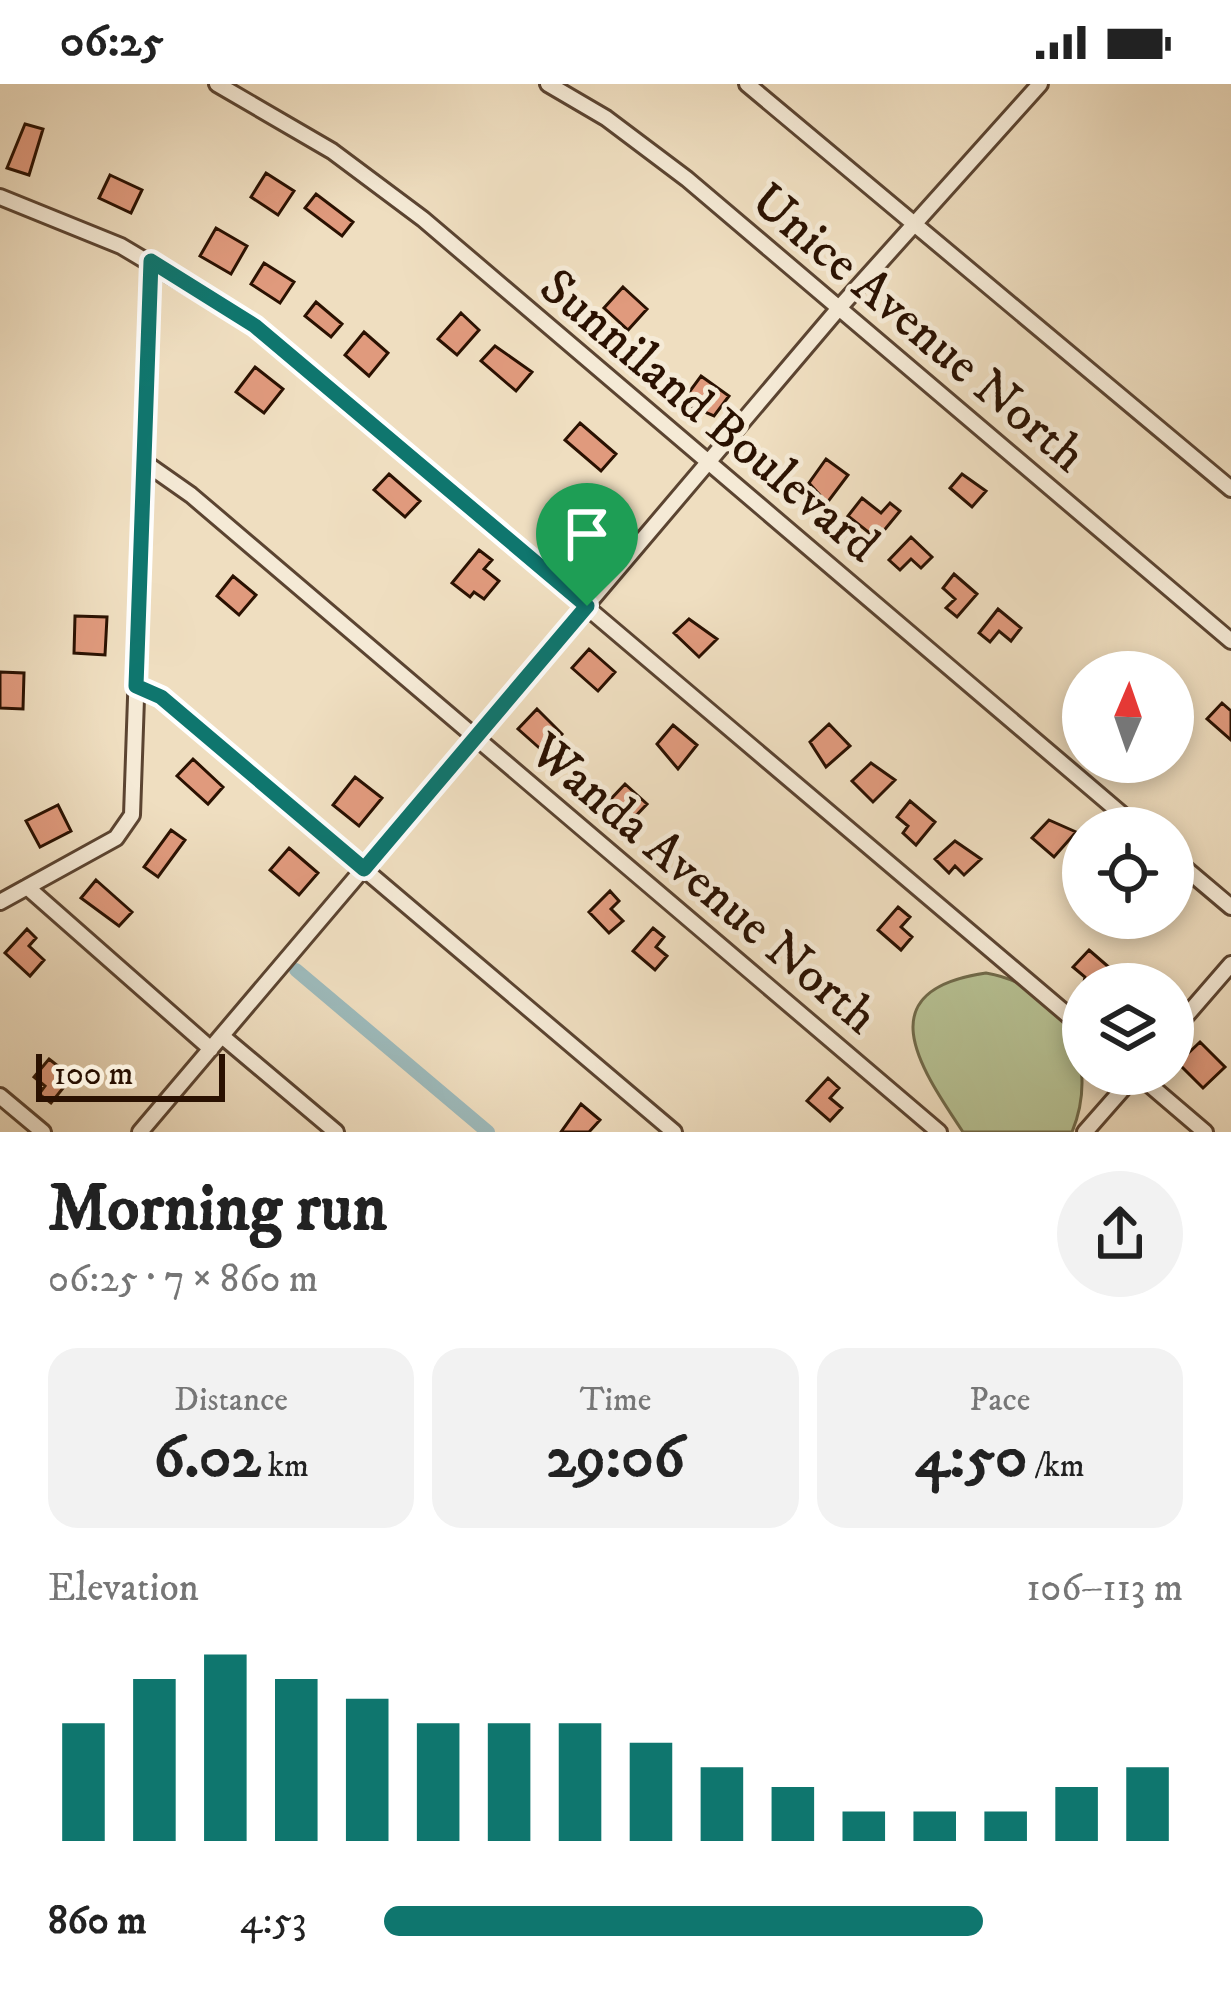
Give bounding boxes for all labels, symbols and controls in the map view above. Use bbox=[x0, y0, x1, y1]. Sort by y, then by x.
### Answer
text: 06:25 bbox=[60, 14, 164, 70]
street label: Unice Avenue North bbox=[738, 170, 1099, 487]
street label: Sunniland Boulevard bbox=[526, 256, 892, 577]
pin bbox=[536, 483, 638, 606]
icon: arrive bbox=[554, 501, 620, 567]
north arrow bbox=[1062, 651, 1194, 783]
map controls bbox=[1062, 651, 1194, 1095]
street label: Wanda Avenue North bbox=[515, 719, 890, 1049]
button: locate bbox=[1062, 807, 1194, 939]
button: layers bbox=[1062, 963, 1194, 1095]
scale bar bbox=[36, 1048, 225, 1101]
text: 100 m bbox=[54, 1054, 133, 1095]
text: Morning run bbox=[48, 1169, 387, 1251]
button: share bbox=[1057, 1171, 1183, 1297]
text: 06:25 · 7 × 860 m bbox=[48, 1255, 318, 1304]
text: Distance bbox=[174, 1380, 288, 1421]
text: Time bbox=[580, 1380, 651, 1421]
text: Pace bbox=[969, 1380, 1030, 1421]
text: 6.02 bbox=[153, 1421, 261, 1496]
text: 29:06 bbox=[546, 1421, 685, 1496]
text: 4:50 bbox=[915, 1421, 1027, 1496]
text: km bbox=[261, 1446, 309, 1487]
text: /km bbox=[1027, 1446, 1085, 1487]
text: Elevation bbox=[48, 1564, 199, 1613]
text: 106–113 m bbox=[1026, 1564, 1183, 1613]
text: 860 m bbox=[48, 1897, 146, 1946]
text: 4:53 bbox=[240, 1897, 307, 1946]

